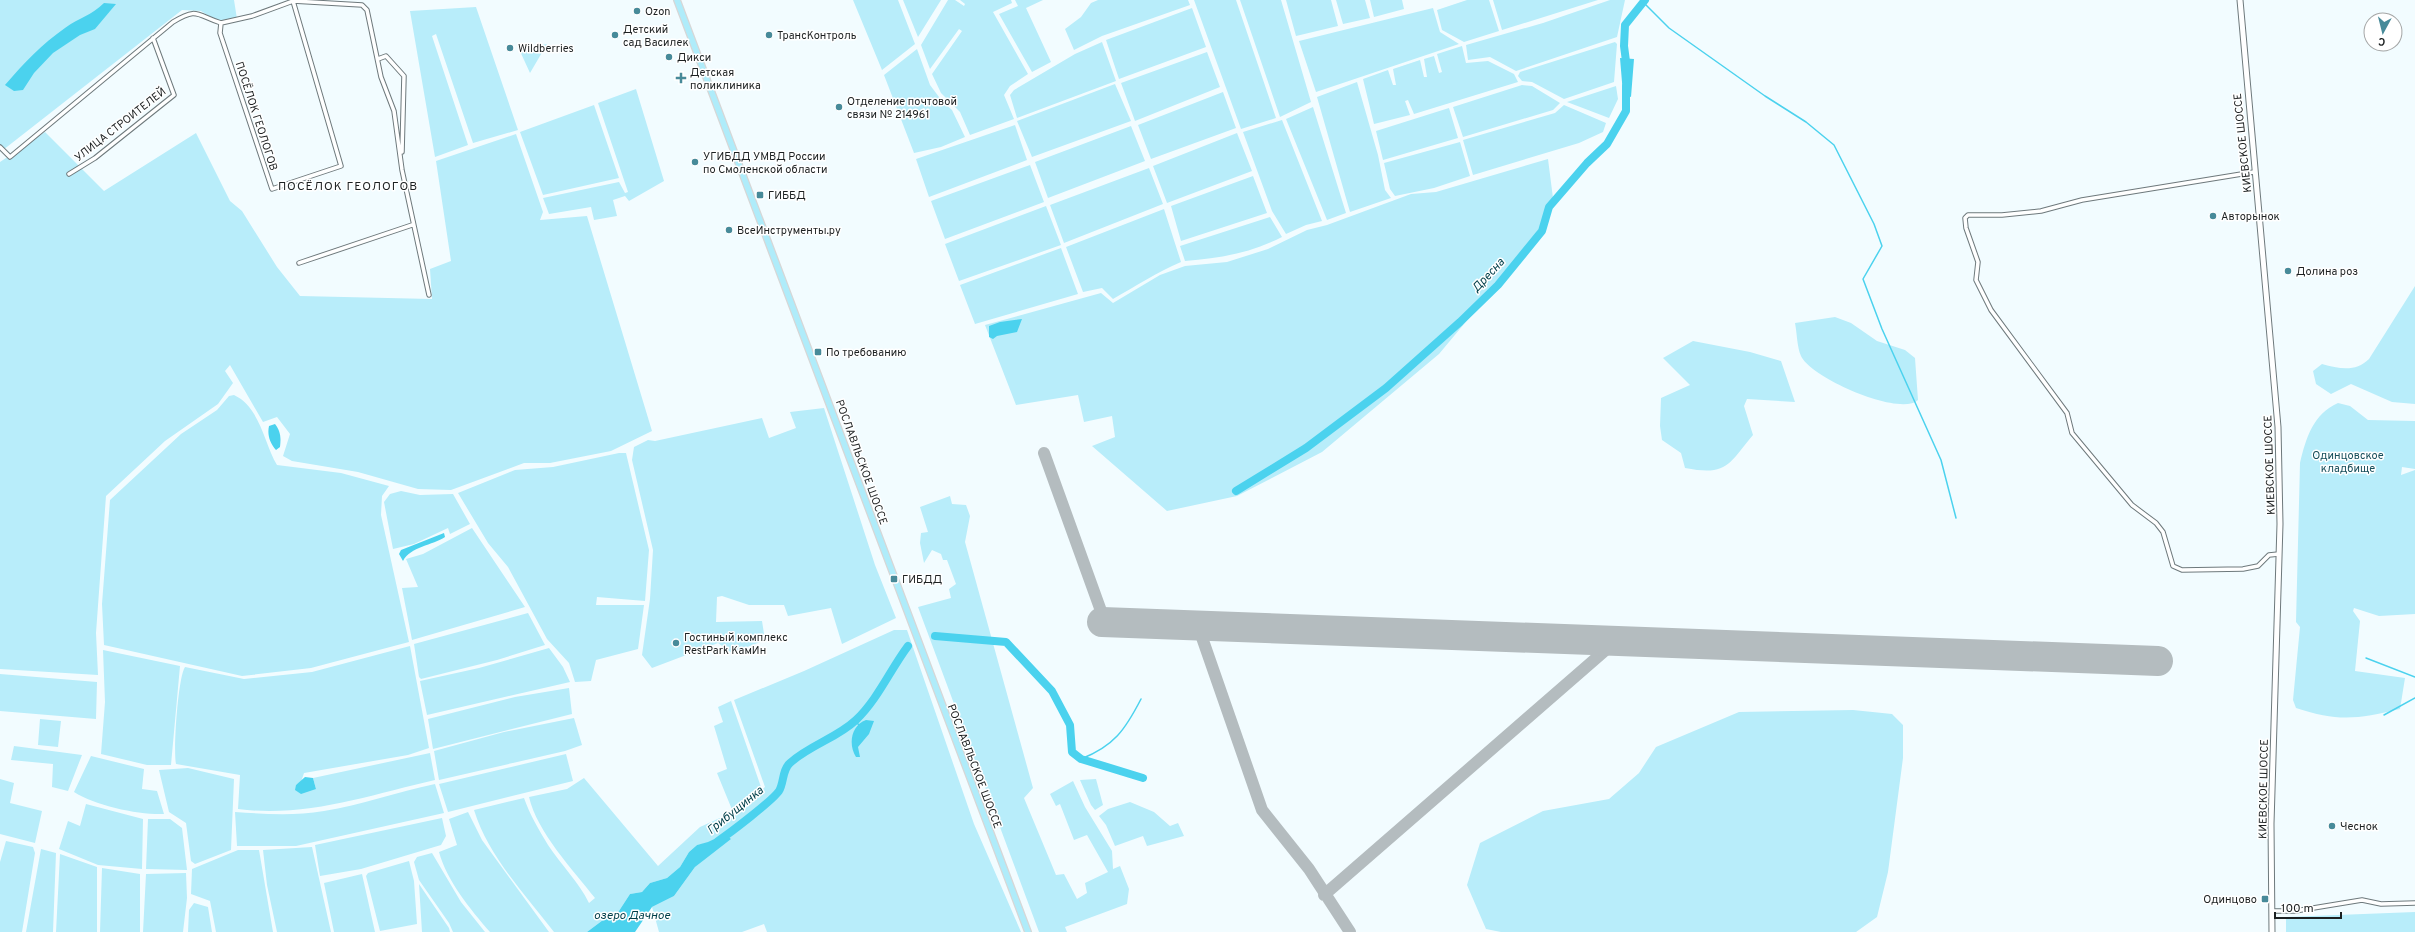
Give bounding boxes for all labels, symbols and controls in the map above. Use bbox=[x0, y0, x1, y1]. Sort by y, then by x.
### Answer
place label: Ozon bbox=[645, 5, 671, 19]
marker: Ozon bbox=[632, 6, 642, 16]
north arrow bbox=[2363, 12, 2403, 52]
place label: Детский сад Василек bbox=[623, 23, 689, 50]
place label: ТрансКонтроль bbox=[777, 29, 857, 43]
marker: Детский сад Василек bbox=[610, 30, 620, 40]
marker: ТрансКонтроль bbox=[764, 30, 774, 40]
text: С bbox=[2378, 34, 2386, 48]
place label: Wildberries bbox=[518, 42, 574, 56]
marker: Wildberries bbox=[505, 43, 515, 53]
place label: Дикси bbox=[677, 51, 711, 65]
marker: Дикси bbox=[664, 52, 674, 62]
street label: ПОСЁЛОК ГЕОЛОГОВ bbox=[232, 60, 281, 173]
place label: Детская поликлиника bbox=[690, 66, 761, 93]
marker: Детская поликлиника bbox=[675, 72, 687, 84]
street label: УЛИЦА СТРОИТЕЛЕЙ bbox=[72, 84, 169, 165]
street label: КИЕВСКОЕ ШОССЕ bbox=[2231, 92, 2255, 193]
place label: Отделение почтовой связи № 214961 bbox=[847, 95, 957, 122]
marker: Отделение почтовой связи № 214961 bbox=[834, 102, 844, 112]
place label: УГИБДД УМВД России по Смоленской области bbox=[703, 150, 828, 177]
marker: УГИБДД УМВД России по Смоленской области bbox=[690, 157, 700, 167]
district label: ПОСЁЛОК ГЕОЛОГОВ bbox=[278, 179, 418, 195]
place label: ГИББД bbox=[768, 189, 806, 203]
marker: ГИББД bbox=[755, 190, 765, 200]
place label: Авторынок bbox=[2221, 210, 2280, 224]
marker: Авторынок bbox=[2208, 211, 2218, 221]
place label: ВсеИнструменты.ру bbox=[737, 224, 841, 238]
marker: ВсеИнструменты.ру bbox=[724, 225, 734, 235]
water label: Дресна bbox=[1469, 254, 1509, 296]
place label: Долина роз bbox=[2296, 265, 2358, 279]
marker: Долина роз bbox=[2283, 266, 2293, 276]
place label: По требованию bbox=[826, 346, 906, 360]
marker: По требованию bbox=[813, 347, 823, 357]
street label: РОСЛАВЛЬСКОЕ ШОССЕ bbox=[832, 398, 890, 527]
street label: КИЕВСКОЕ ШОССЕ bbox=[2261, 415, 2279, 515]
park label: Одинцовское кладбище bbox=[2312, 449, 2384, 476]
place label: ГИБДД bbox=[902, 573, 942, 587]
marker: ГИБДД bbox=[889, 574, 899, 584]
place label: Гостиный комплекс RestPark КамИн bbox=[684, 631, 788, 658]
marker: Гостиный комплекс RestPark КамИн bbox=[671, 638, 681, 648]
street label: РОСЛАВЛЬСКОЕ ШОССЕ bbox=[944, 702, 1004, 830]
street label: КИЕВСКОЕ ШОССЕ bbox=[2256, 739, 2272, 839]
water label: Грибущинка bbox=[704, 782, 768, 839]
place label: Чеснок bbox=[2340, 820, 2378, 834]
marker: Чеснок bbox=[2327, 821, 2337, 831]
place label: Одинцово bbox=[2203, 893, 2257, 907]
marker: Одинцово bbox=[2260, 894, 2270, 904]
scale bar bbox=[2275, 894, 2341, 920]
text: 100 m bbox=[2281, 901, 2314, 917]
water label: озеро Дачное bbox=[594, 908, 671, 924]

